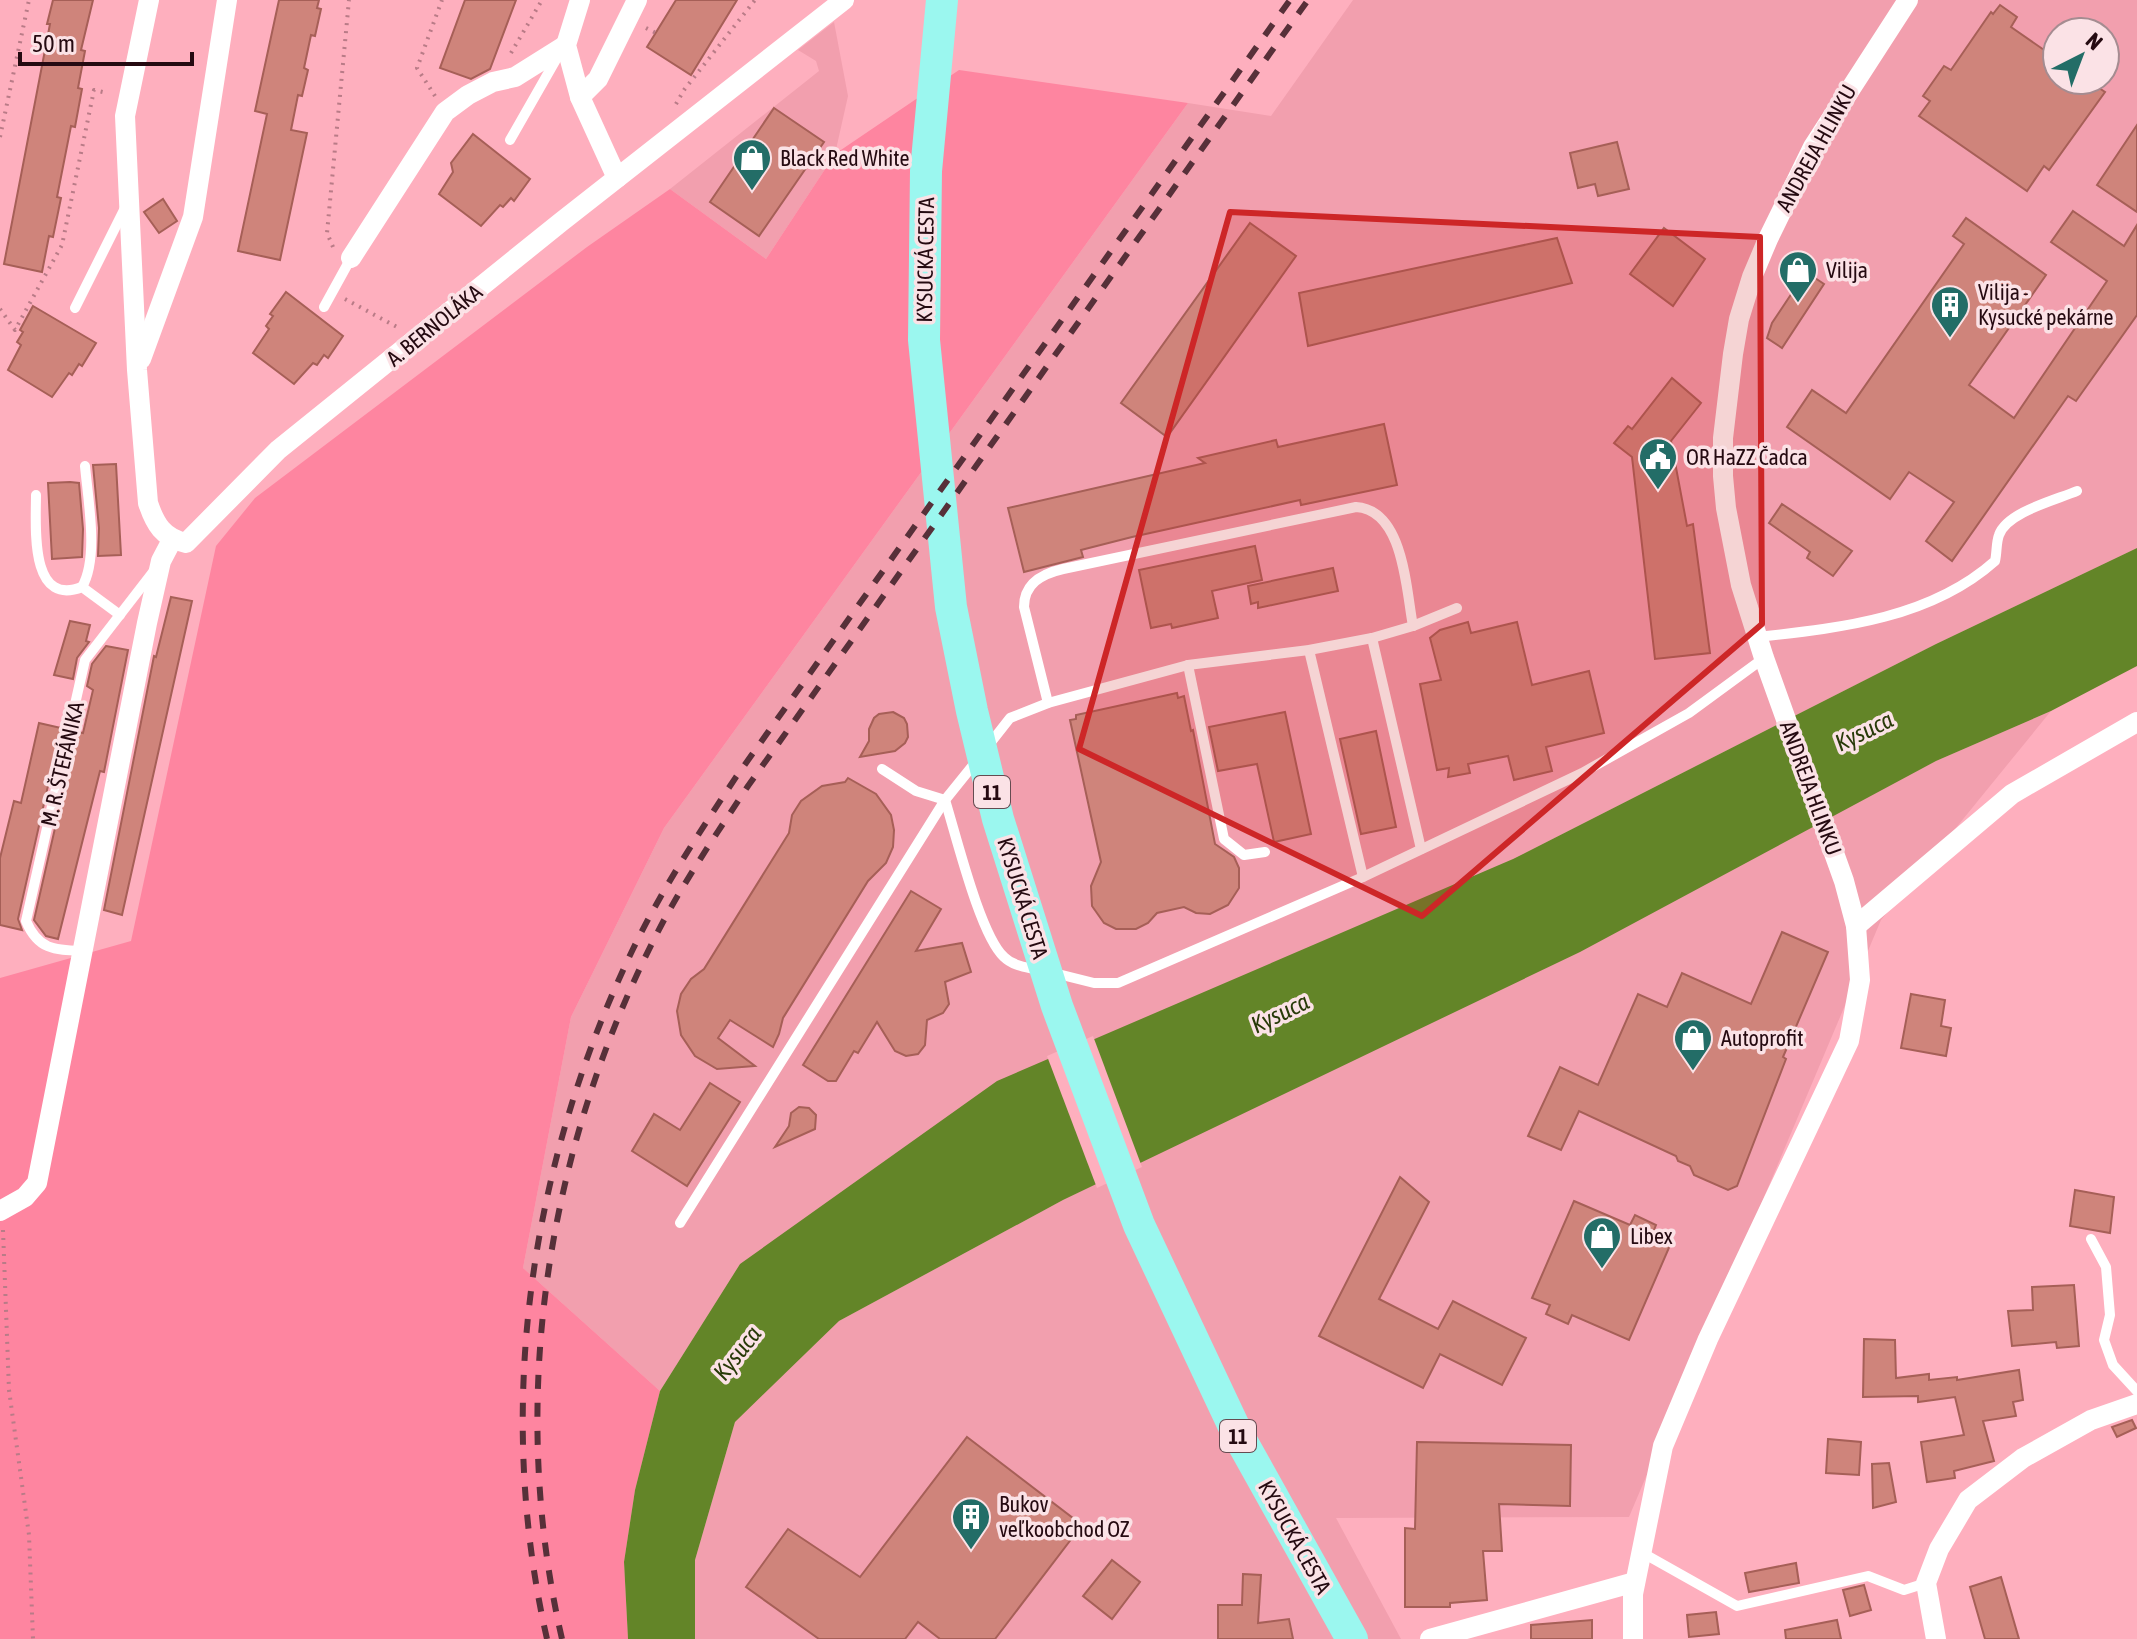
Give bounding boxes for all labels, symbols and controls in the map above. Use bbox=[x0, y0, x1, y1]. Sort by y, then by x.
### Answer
scale bar bbox=[20, 16, 192, 66]
north arrow bbox=[2041, 16, 2121, 96]
text: N bbox=[2081, 27, 2108, 55]
text: 50 m bbox=[32, 30, 75, 57]
street label: ANDREJA HLINKU bbox=[1770, 80, 1862, 216]
shop icon: Black Red White bbox=[731, 137, 773, 192]
place label: Black Red White bbox=[780, 145, 909, 171]
street label: KYSUCKÁ CESTA bbox=[911, 197, 939, 323]
shop icon: Vilija bbox=[1777, 249, 1819, 304]
place label: Vilija bbox=[1826, 257, 1868, 283]
street label: A. BERNOLÁKA bbox=[381, 279, 487, 371]
place label: Vilija - Kysucké pekárne bbox=[1978, 279, 2113, 330]
building icon: Vilija - Kysucké pekárne bbox=[1929, 284, 1971, 339]
public building icon: OR HaZZ Čadca bbox=[1637, 436, 1679, 491]
place label: OR HaZZ Čadca bbox=[1686, 444, 1808, 470]
street label: M. R. ŠTEFÁNIKA bbox=[35, 699, 89, 829]
water label: Kysuca bbox=[1831, 705, 1897, 757]
street label: ANDREJA HLINKU bbox=[1775, 717, 1847, 859]
road number: 11 bbox=[974, 776, 1010, 808]
street label: KYSUCKÁ CESTA bbox=[992, 834, 1054, 962]
water label: Kysuca bbox=[1247, 987, 1313, 1039]
shop icon: Autoprofit bbox=[1672, 1017, 1714, 1072]
place label: Autoprofit bbox=[1721, 1025, 1804, 1051]
shop icon: Libex bbox=[1581, 1215, 1623, 1270]
place label: Libex bbox=[1630, 1223, 1673, 1249]
water label: Kysuca bbox=[708, 1321, 766, 1385]
road number: 11 bbox=[1220, 1420, 1256, 1452]
street label: KYSUCKÁ CESTA bbox=[1253, 1476, 1337, 1598]
place label: Bukov veľkoobchod OZ bbox=[999, 1491, 1130, 1542]
building icon: Bukov veľkoobchod OZ bbox=[950, 1496, 992, 1551]

